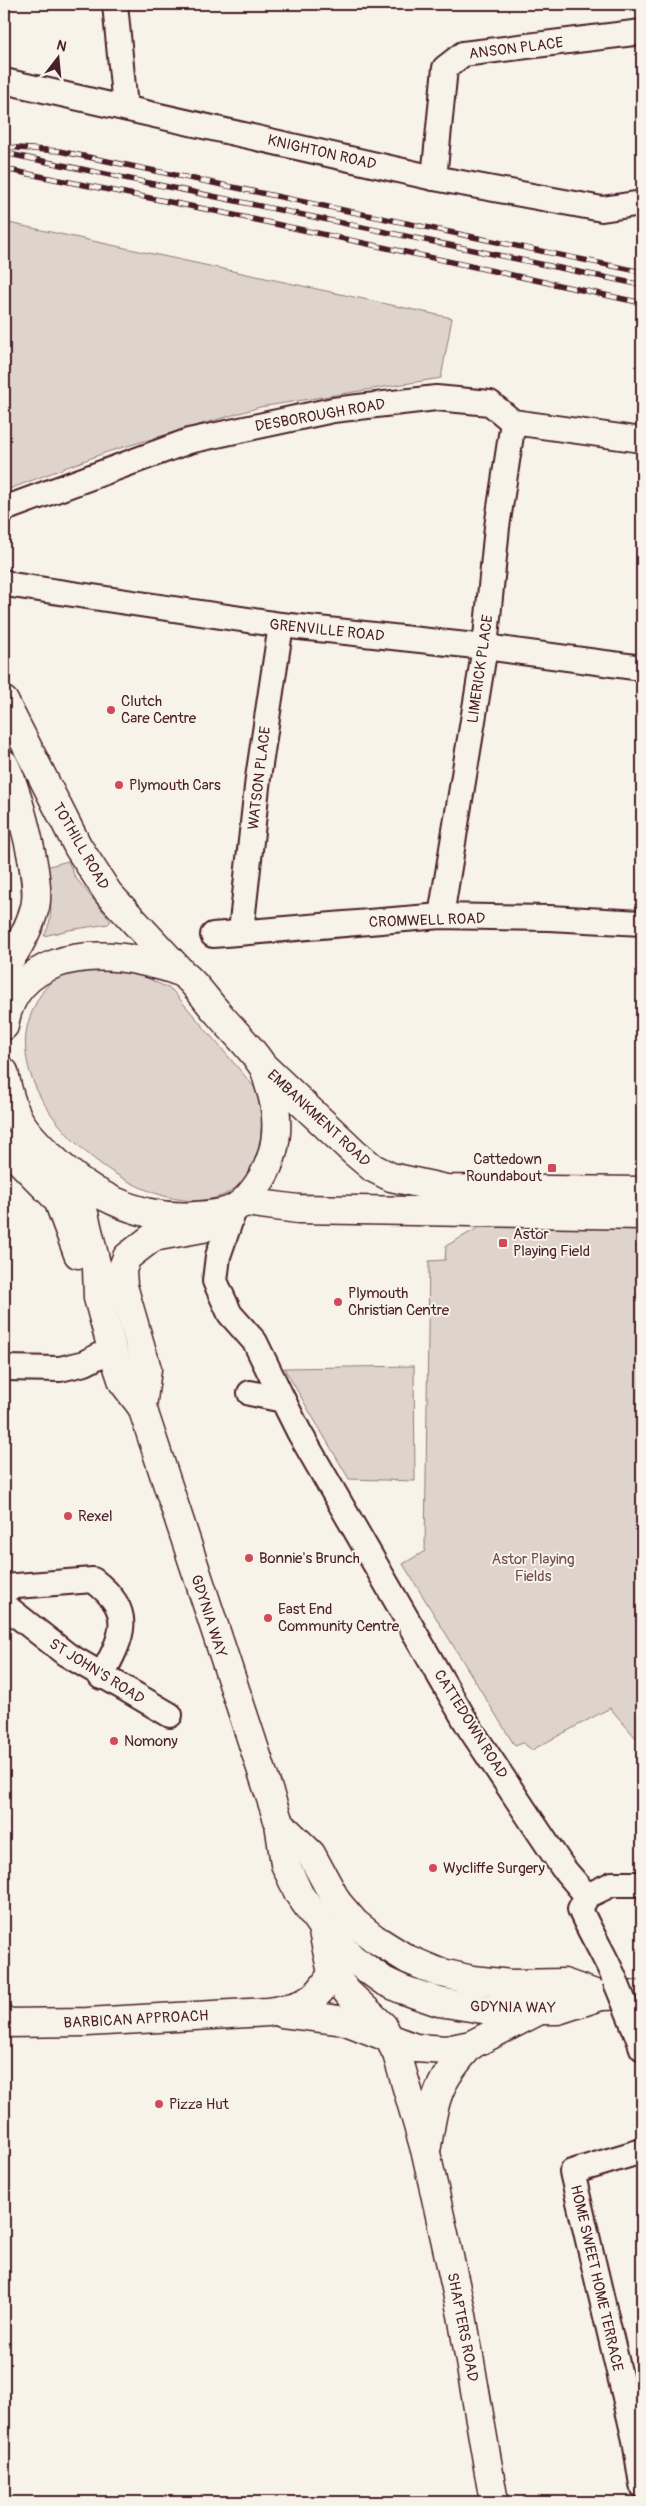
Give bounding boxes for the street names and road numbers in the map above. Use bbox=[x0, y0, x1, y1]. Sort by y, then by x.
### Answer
street label: ANSON PLACE bbox=[468, 33, 565, 64]
street label: KNIGHTON ROAD bbox=[266, 131, 378, 174]
street label: DESBOROUGH ROAD bbox=[254, 395, 387, 436]
street label: LIMERICK PLACE bbox=[463, 613, 498, 725]
street label: GRENVILLE ROAD bbox=[269, 615, 385, 646]
street label: WATSON PLACE bbox=[244, 725, 275, 831]
street label: TOTHILL ROAD bbox=[48, 799, 113, 893]
street label: CROMWELL ROAD bbox=[369, 909, 486, 932]
street label: EMBANKMENT ROAD bbox=[263, 1066, 374, 1171]
street label: GDYNIA WAY bbox=[186, 1572, 231, 1660]
street label: ST JOHN'S ROAD bbox=[45, 1634, 148, 1708]
street label: CATTEDOWN ROAD bbox=[429, 1666, 512, 1782]
street label: GDYNIA WAY bbox=[470, 1997, 556, 2018]
street label: BARBICAN APPROACH bbox=[63, 2006, 209, 2033]
street label: HOME SWEET HOME TERRACE bbox=[566, 2183, 627, 2373]
street label: SHAPTERS ROAD bbox=[443, 2271, 482, 2383]

